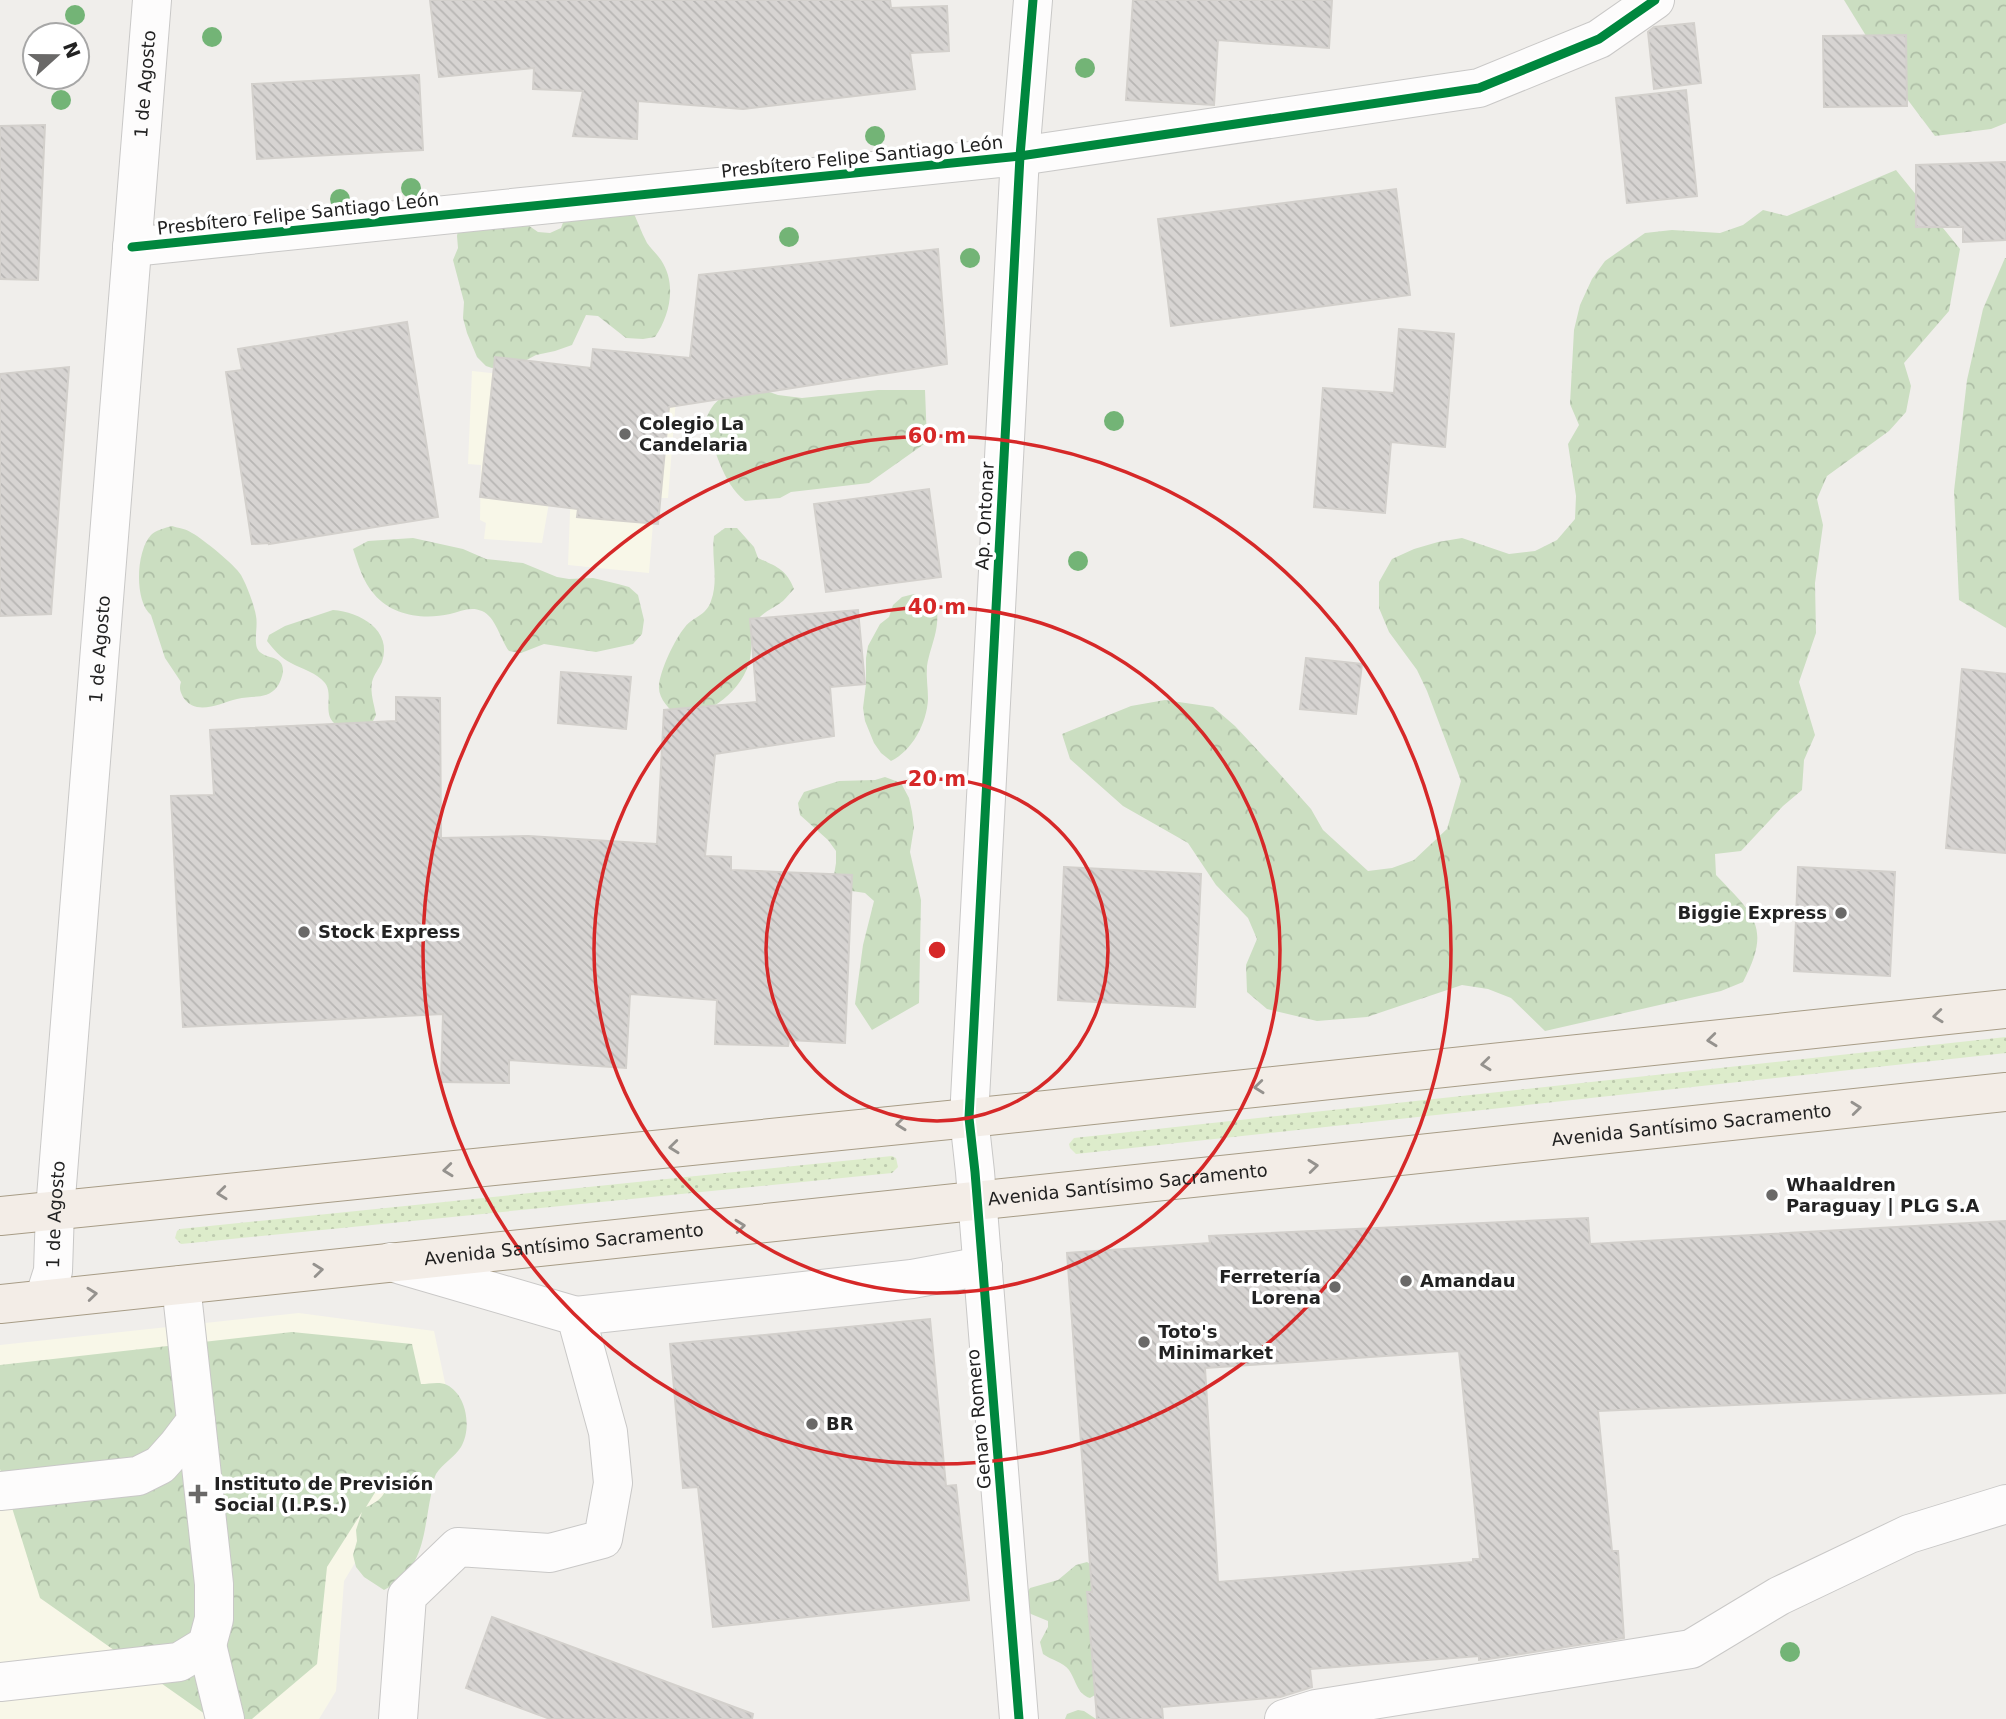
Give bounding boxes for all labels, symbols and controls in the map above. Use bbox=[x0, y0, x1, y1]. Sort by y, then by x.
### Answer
north arrow bbox=[21, 21, 91, 91]
street label: 1 de Agosto bbox=[130, 30, 160, 139]
text: N bbox=[59, 39, 85, 61]
street label: Presbítero Felipe Santiago León bbox=[720, 131, 1004, 182]
street label: Presbítero Felipe Santiago León bbox=[156, 188, 440, 239]
place label: Colegio La Candelaria bbox=[639, 413, 748, 455]
text: 60 m bbox=[908, 424, 966, 448]
marker: Colegio La Candelaria bbox=[617, 426, 633, 442]
street label: Ap. Ontonar bbox=[971, 461, 998, 571]
street label: 1 de Agosto bbox=[85, 595, 114, 704]
text: 40 m bbox=[908, 595, 966, 619]
text: 20 m bbox=[908, 767, 966, 791]
place label: Biggie Express bbox=[1677, 902, 1827, 923]
marker: Biggie Express bbox=[1833, 905, 1849, 921]
place label: Stock Express bbox=[318, 921, 460, 942]
marker: Stock Express bbox=[296, 924, 312, 940]
centre of rings bbox=[925, 938, 949, 962]
one-way arrow bbox=[1932, 1009, 1944, 1024]
one-way arrow bbox=[1706, 1032, 1717, 1047]
one-way arrow bbox=[1480, 1056, 1491, 1071]
one-way arrow bbox=[1253, 1079, 1264, 1094]
street label: Avenida Santísimo Sacramento bbox=[1551, 1100, 1832, 1150]
one-way arrow bbox=[1851, 1101, 1862, 1116]
one-way arrow bbox=[895, 1117, 906, 1132]
one-way arrow bbox=[668, 1140, 680, 1155]
one-way arrow bbox=[1307, 1158, 1319, 1173]
street label: Avenida Santísimo Sacramento bbox=[987, 1159, 1269, 1210]
street label: 1 de Agosto bbox=[42, 1160, 69, 1269]
one-way arrow bbox=[442, 1163, 454, 1178]
place label: Whaaldren Paraguay | PLG S.A bbox=[1786, 1174, 1980, 1216]
one-way arrow bbox=[216, 1186, 227, 1201]
marker: Whaaldren Paraguay | PLG S.A bbox=[1764, 1187, 1780, 1203]
street label: Avenida Santísimo Sacramento bbox=[423, 1219, 705, 1269]
one-way arrow bbox=[734, 1219, 745, 1234]
one-way arrow bbox=[313, 1263, 324, 1278]
place label: Ferretería Lorena bbox=[1219, 1266, 1321, 1308]
place label: Amandau bbox=[1420, 1270, 1516, 1291]
marker: Amandau bbox=[1398, 1273, 1414, 1289]
marker: Ferretería Lorena bbox=[1327, 1279, 1343, 1295]
one-way arrow bbox=[86, 1287, 98, 1302]
place label: Toto's Minimarket bbox=[1158, 1321, 1274, 1363]
marker: Toto's Minimarket bbox=[1136, 1334, 1152, 1350]
street label: Genaro Romero bbox=[962, 1348, 995, 1490]
place label: BR bbox=[826, 1413, 854, 1434]
marker: BR bbox=[804, 1416, 820, 1432]
place label: Instituto de Previsión Social (I.P.S.) bbox=[214, 1473, 433, 1515]
marker: Instituto de Previsión Social (I.P.S.) bbox=[188, 1484, 208, 1504]

